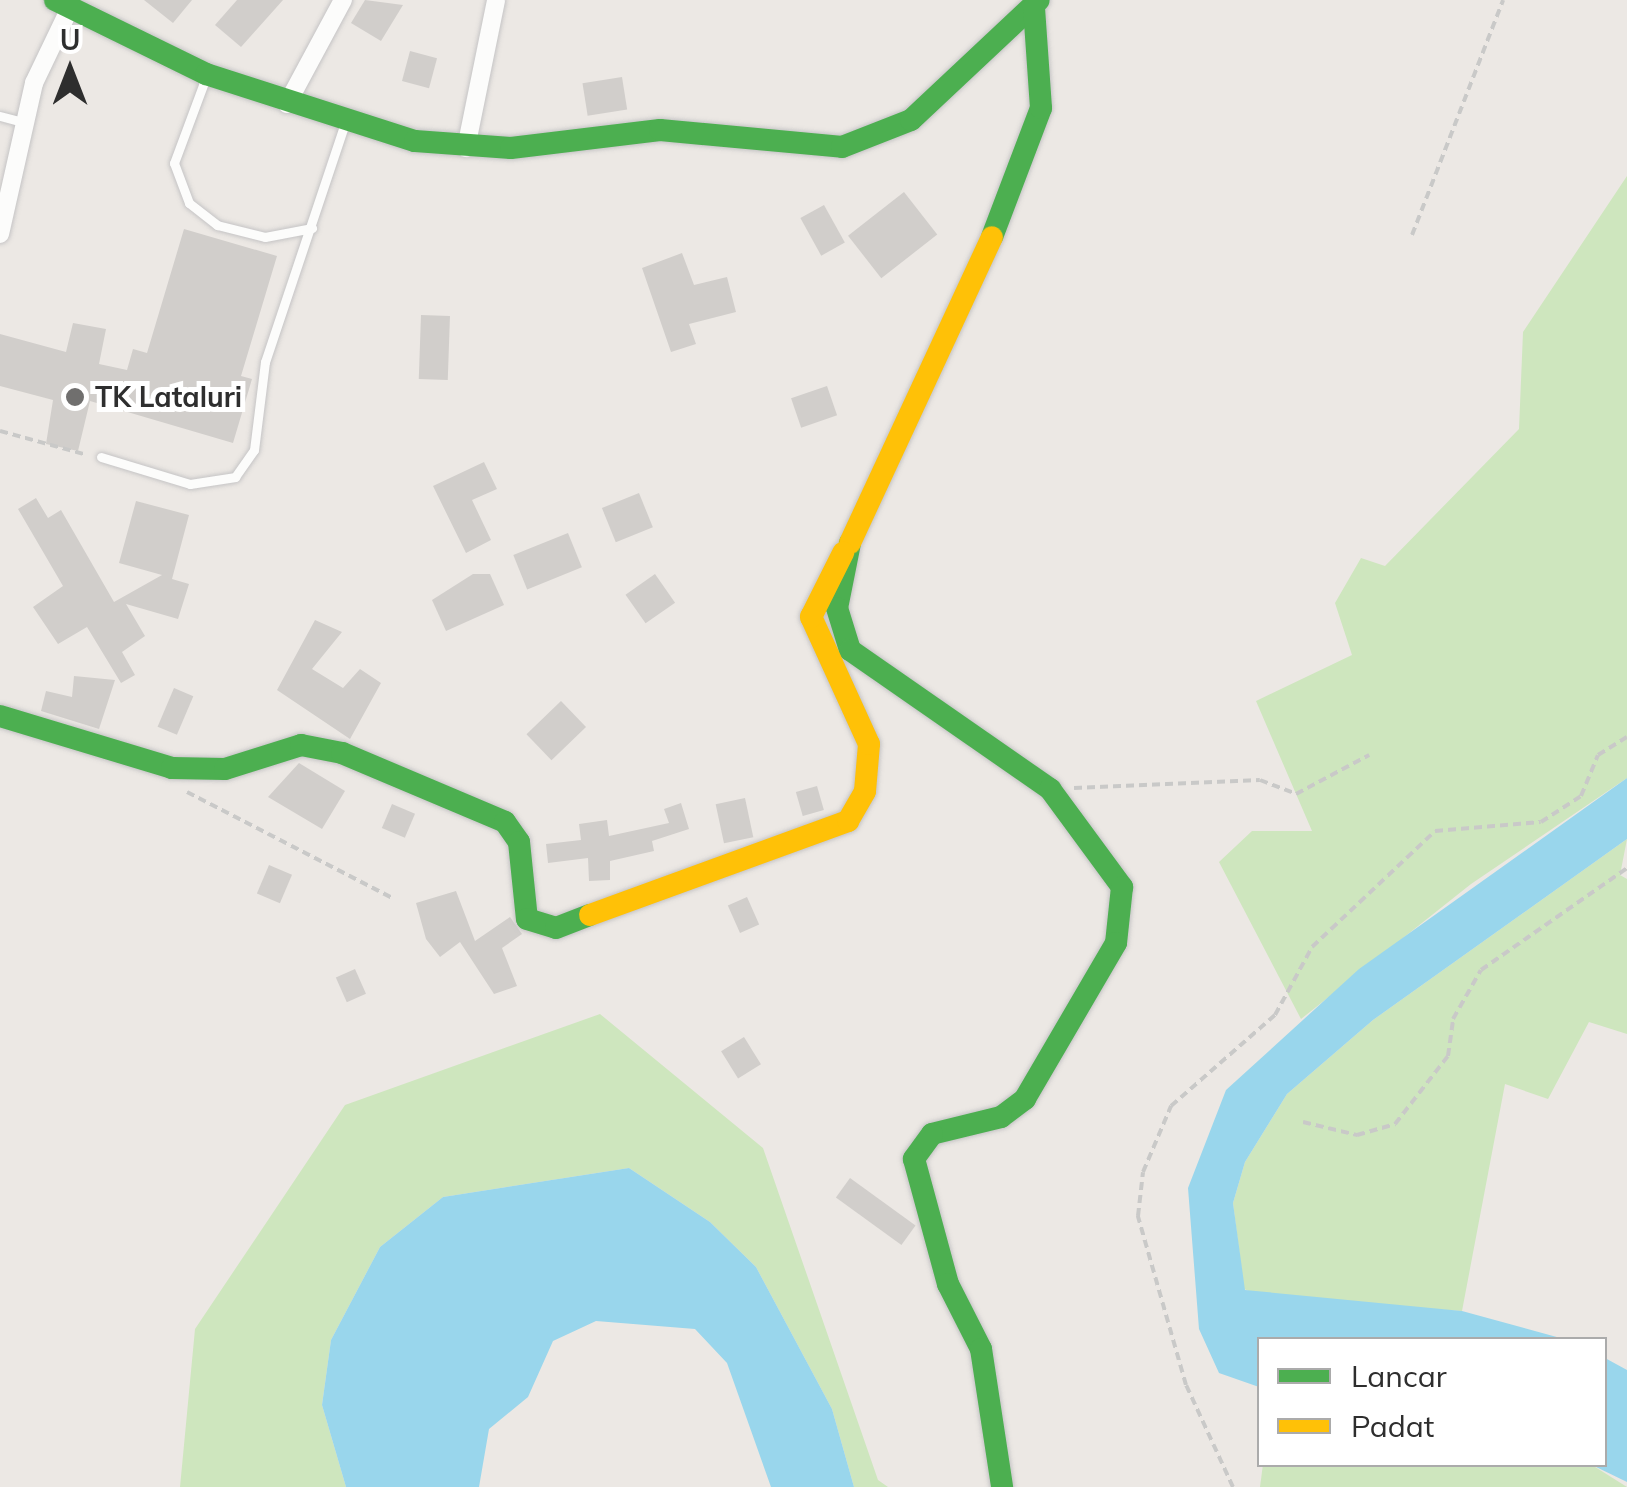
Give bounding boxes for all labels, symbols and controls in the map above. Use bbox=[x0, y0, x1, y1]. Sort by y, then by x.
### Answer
north arrow bbox=[20, 20, 120, 120]
text: U bbox=[60, 22, 80, 57]
place label: TK Lataluri bbox=[95, 380, 242, 414]
marker: TK Lataluri bbox=[64, 386, 86, 408]
legend bbox=[1257, 1337, 1607, 1467]
text: Lancar bbox=[1351, 1357, 1447, 1395]
text: Padat bbox=[1351, 1407, 1434, 1445]

